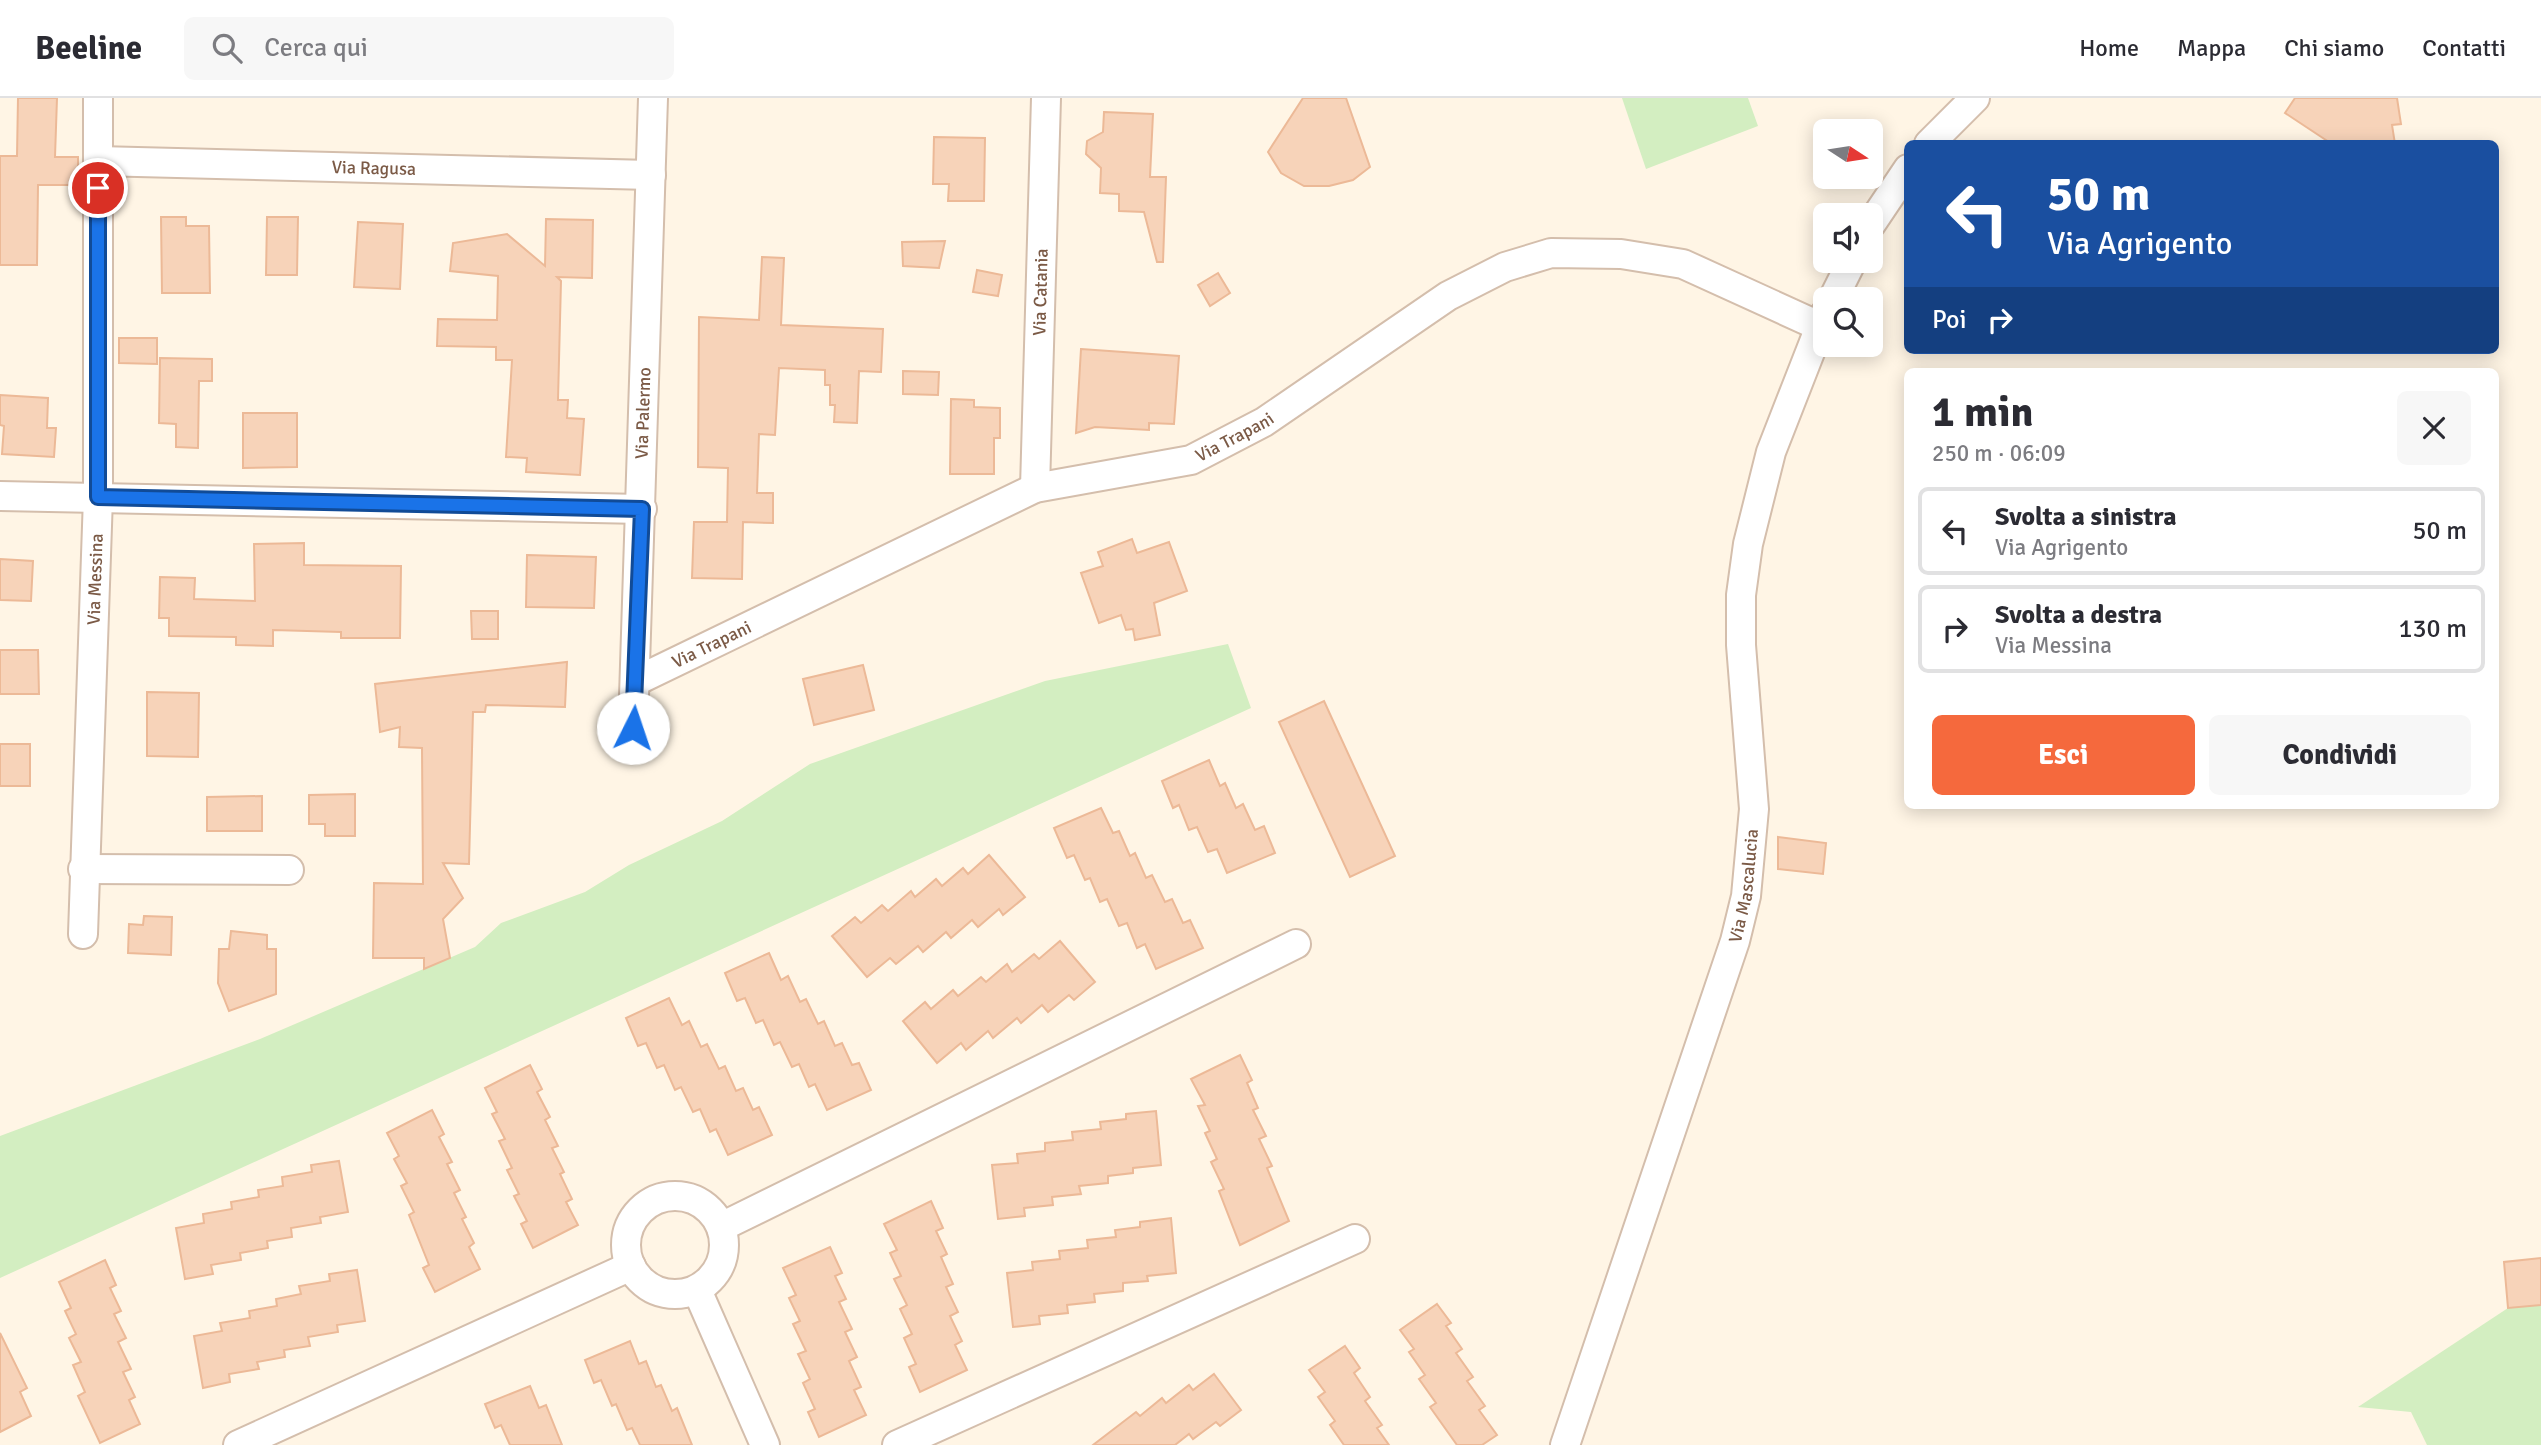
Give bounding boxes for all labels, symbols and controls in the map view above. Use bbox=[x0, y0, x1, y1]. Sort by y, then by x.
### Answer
search box bbox=[184, 17, 674, 80]
text: Beeline bbox=[35, 28, 142, 69]
icon: search bbox=[208, 29, 246, 67]
text: Cerca qui bbox=[264, 32, 368, 64]
text: Home bbox=[2079, 33, 2139, 63]
text: Mappa bbox=[2177, 33, 2246, 63]
text: Chi siamo bbox=[2284, 33, 2384, 63]
text: Contatti bbox=[2422, 33, 2506, 63]
north arrow bbox=[1813, 119, 1883, 189]
map controls bbox=[1813, 119, 1883, 357]
street label: Via Ragusa bbox=[331, 156, 416, 180]
pin bbox=[68, 158, 128, 218]
text: 50 m bbox=[2047, 164, 2150, 224]
icon: left bbox=[1932, 168, 2023, 259]
icon: arrive bbox=[79, 169, 117, 207]
button: sound bbox=[1813, 203, 1883, 273]
text: Via Agrigento bbox=[2047, 224, 2232, 263]
street label: Via Catania bbox=[1028, 248, 1053, 336]
button: search bbox=[1813, 287, 1883, 357]
icon: right bbox=[1981, 301, 2019, 339]
text: Poi bbox=[1932, 304, 1967, 336]
street label: Via Palermo bbox=[631, 367, 655, 459]
text: 1 min bbox=[1932, 387, 2033, 438]
button: close bbox=[2397, 391, 2471, 465]
street label: Via Trapani bbox=[1192, 407, 1278, 467]
text: 250 m · 06:09 bbox=[1932, 439, 2066, 468]
text: Svolta a sinistra bbox=[1995, 501, 2177, 533]
icon: left bbox=[1936, 512, 1974, 550]
text: 50 m bbox=[2412, 515, 2467, 547]
street label: Via Messina bbox=[83, 533, 108, 625]
text: Via Agrigento bbox=[1995, 533, 2128, 562]
text: Svolta a destra bbox=[1995, 599, 2162, 631]
icon: right bbox=[1936, 610, 1974, 648]
text: 130 m bbox=[2398, 613, 2467, 645]
street label: Via Trapani bbox=[668, 616, 755, 673]
text: Via Messina bbox=[1995, 631, 2112, 660]
position arrow bbox=[596, 691, 670, 765]
button: Esci bbox=[1932, 715, 2195, 795]
button: Condividi bbox=[2209, 715, 2471, 795]
street label: Via Mascalucia bbox=[1724, 828, 1763, 945]

